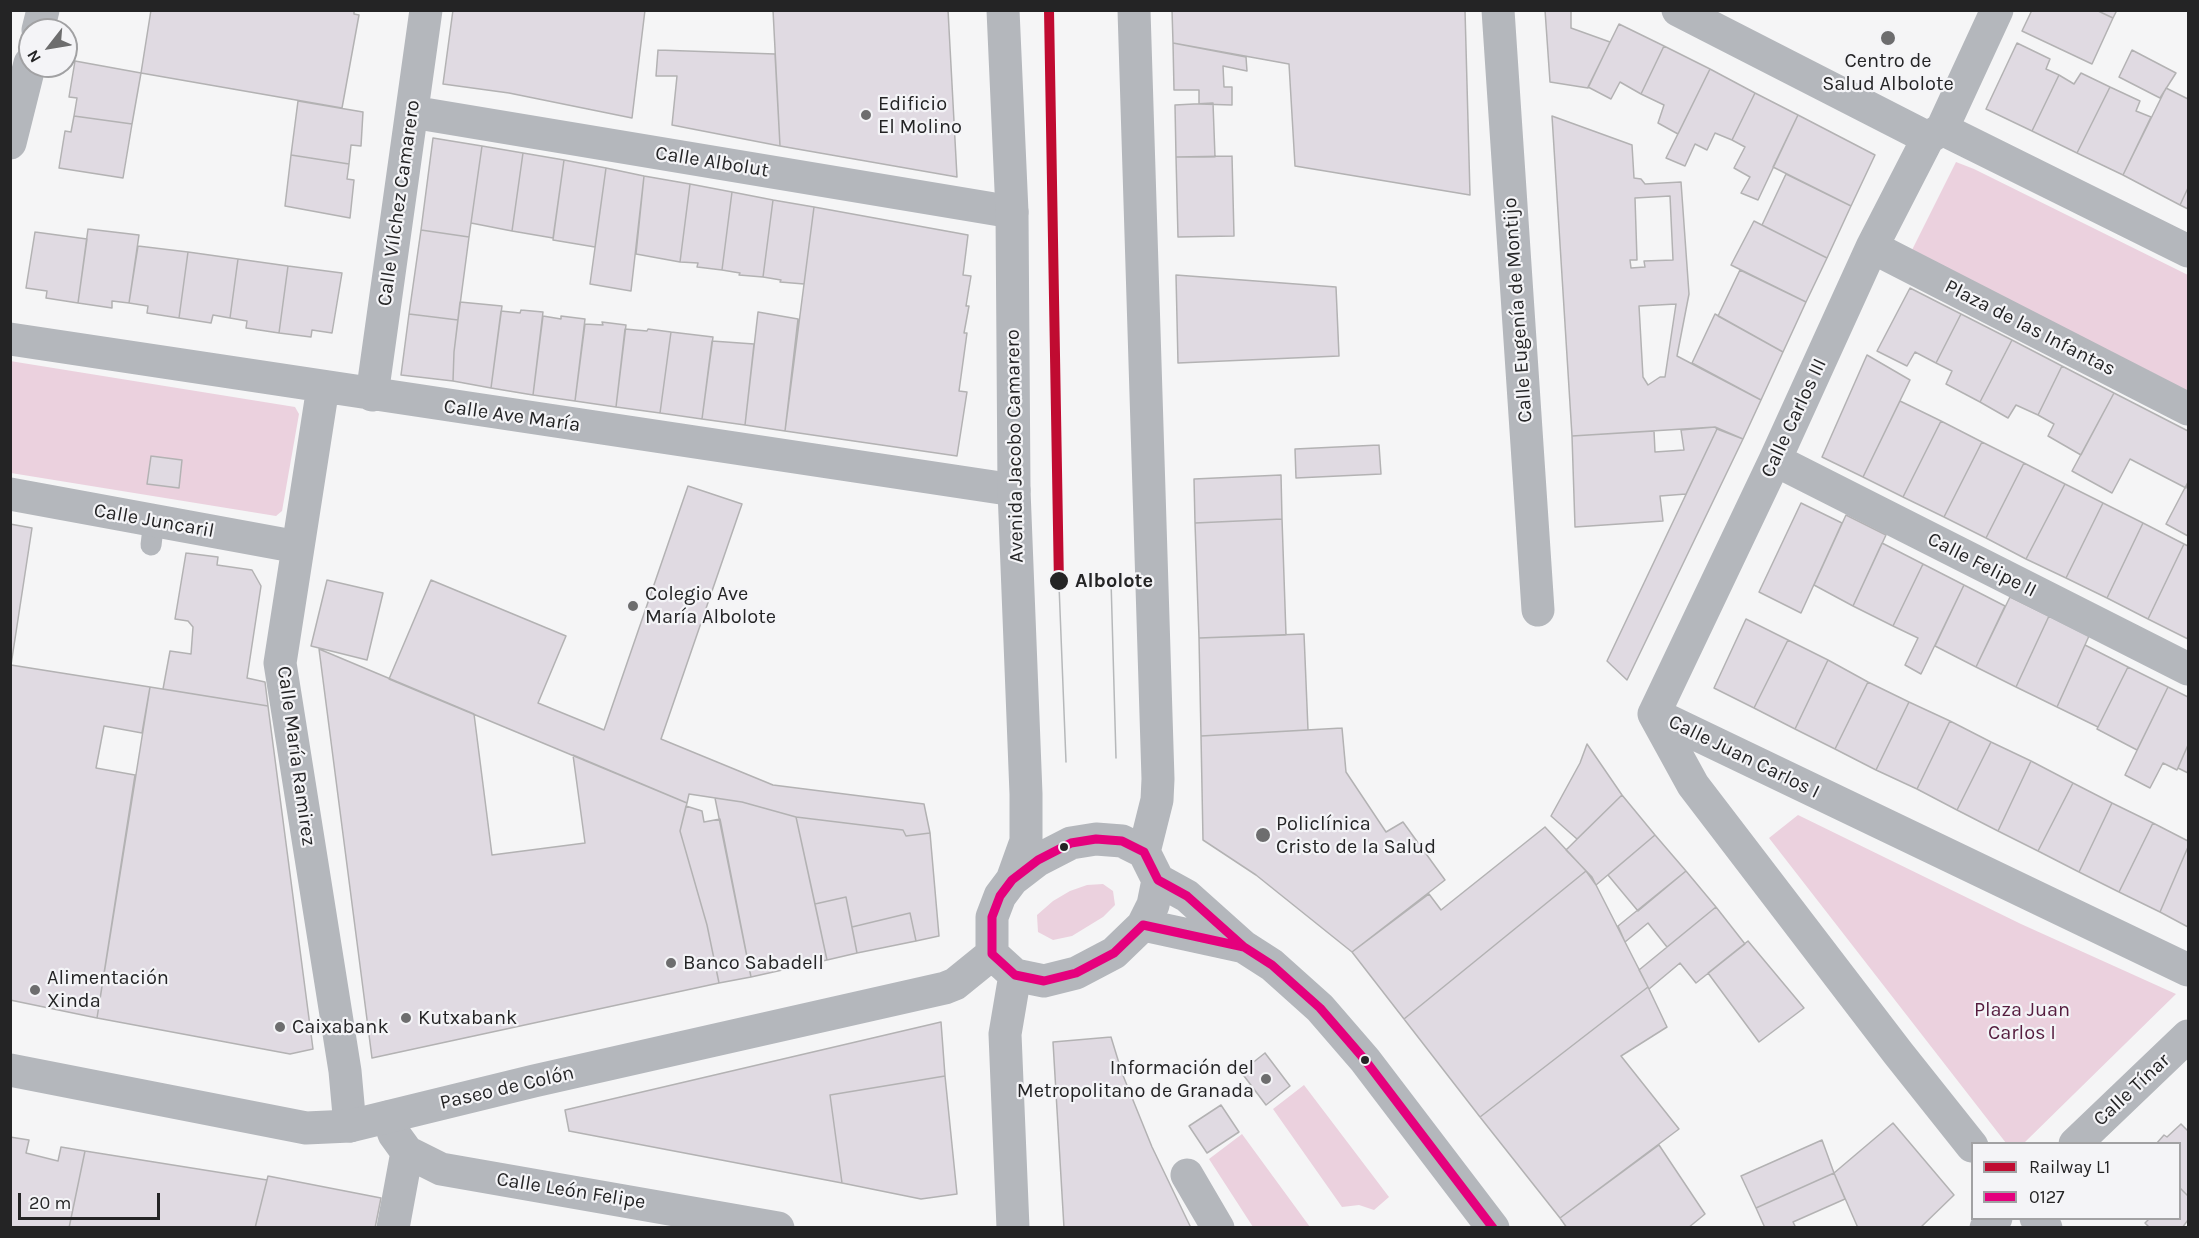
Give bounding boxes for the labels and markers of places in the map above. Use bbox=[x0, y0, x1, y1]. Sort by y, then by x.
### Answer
marker: Centro de Salud Albolote bbox=[1879, 29, 1897, 47]
place label: Centro de Salud Albolote bbox=[1822, 49, 1954, 96]
place label: Edificio El Molino bbox=[878, 92, 962, 139]
marker: Edificio El Molino bbox=[859, 108, 873, 122]
place label: Albolote bbox=[1075, 569, 1153, 593]
marker: Albolote bbox=[1048, 570, 1070, 592]
place label: Colegio Ave María Albolote bbox=[645, 582, 776, 629]
marker: Colegio Ave María Albolote bbox=[626, 599, 640, 613]
place label: Policlínica Cristo de la Salud bbox=[1276, 812, 1436, 859]
marker: Policlínica Cristo de la Salud bbox=[1254, 826, 1272, 844]
unlabelled marker bbox=[1058, 841, 1070, 853]
place label: Banco Sabadell bbox=[683, 951, 824, 975]
marker: Banco Sabadell bbox=[664, 956, 678, 970]
place label: Alimentación Xinda bbox=[47, 966, 169, 1013]
marker: Alimentación Xinda bbox=[28, 983, 42, 997]
place label: Kutxabank bbox=[418, 1006, 517, 1030]
marker: Kutxabank bbox=[399, 1011, 413, 1025]
place label: Caixabank bbox=[292, 1015, 389, 1039]
marker: Caixabank bbox=[273, 1020, 287, 1034]
unlabelled marker bbox=[1359, 1054, 1371, 1066]
place label: Información del Metropolitano de Granada bbox=[1017, 1056, 1254, 1103]
marker: Información del Metropolitano de Granada bbox=[1259, 1072, 1273, 1086]

